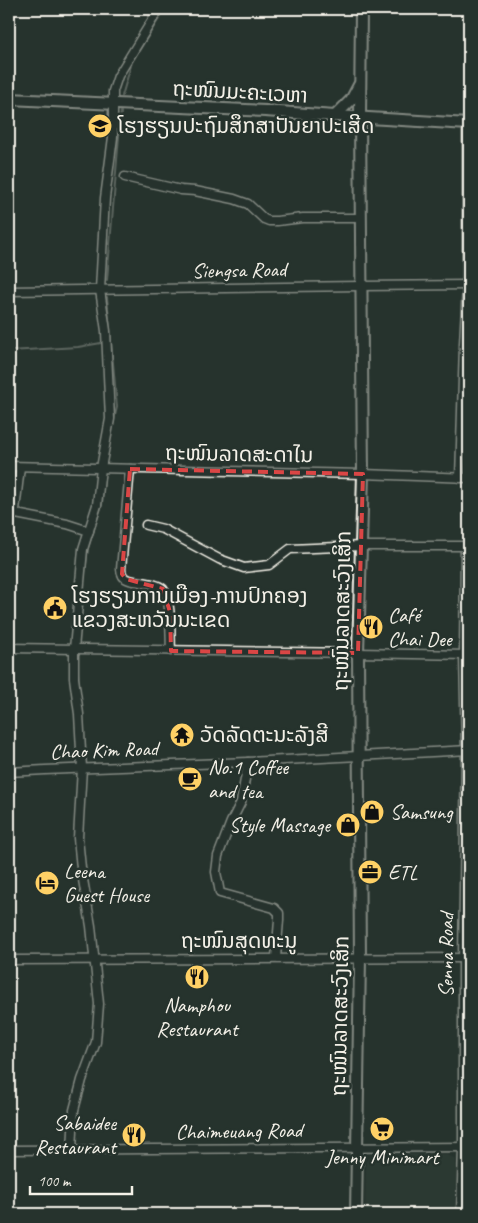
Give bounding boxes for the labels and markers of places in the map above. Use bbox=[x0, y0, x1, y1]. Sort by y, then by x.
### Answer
school or university icon: ໂຮງຮຽນປະຖົມສຶກສາປັນຍາປະເສີດ bbox=[87, 113, 113, 139]
place label: ໂຮງຮຽນປະຖົມສຶກສາປັນຍາປະເສີດ bbox=[117, 113, 374, 139]
place label: ໂຮງຮຽນການເມືອງ-ການປົກຄອງ ແຂວງສະຫວັນນະເຂດ bbox=[71, 583, 308, 633]
public building icon: ໂຮງຮຽນການເມືອງ-ການປົກຄອງ ແຂວງສະຫວັນນະເຂດ bbox=[42, 595, 68, 621]
place label: Café Chai Dee bbox=[388, 602, 454, 652]
restaurant icon: Café Chai Dee bbox=[358, 614, 384, 640]
temple icon: ວັດລັດຕະນະລັງສີ bbox=[169, 722, 195, 748]
place label: ວັດລັດຕະນະລັງສີ bbox=[200, 722, 328, 748]
place label: No.1 Coffee and tea bbox=[208, 754, 289, 804]
cafe icon: No.1 Coffee and tea bbox=[177, 766, 203, 792]
shop icon: Samsung bbox=[359, 799, 385, 825]
place label: Samsung bbox=[390, 799, 454, 825]
place label: Style Massage bbox=[229, 812, 332, 838]
shop icon: Style Massage bbox=[335, 812, 361, 838]
place label: Leena Guest House bbox=[64, 858, 150, 908]
office icon: ETL bbox=[357, 859, 383, 885]
place label: ETL bbox=[388, 859, 418, 885]
hotel icon: Leena Guest House bbox=[34, 870, 60, 896]
restaurant icon: Namphou Restaurant bbox=[184, 964, 210, 990]
place label: Namphou Restaurant bbox=[156, 992, 240, 1042]
place label: Sabaidee Restaurant bbox=[35, 1110, 118, 1160]
supermarket icon: Jenny Minimart bbox=[369, 1116, 395, 1142]
restaurant icon: Sabaidee Restaurant bbox=[121, 1122, 147, 1148]
place label: Jenny Minimart bbox=[324, 1144, 441, 1170]

